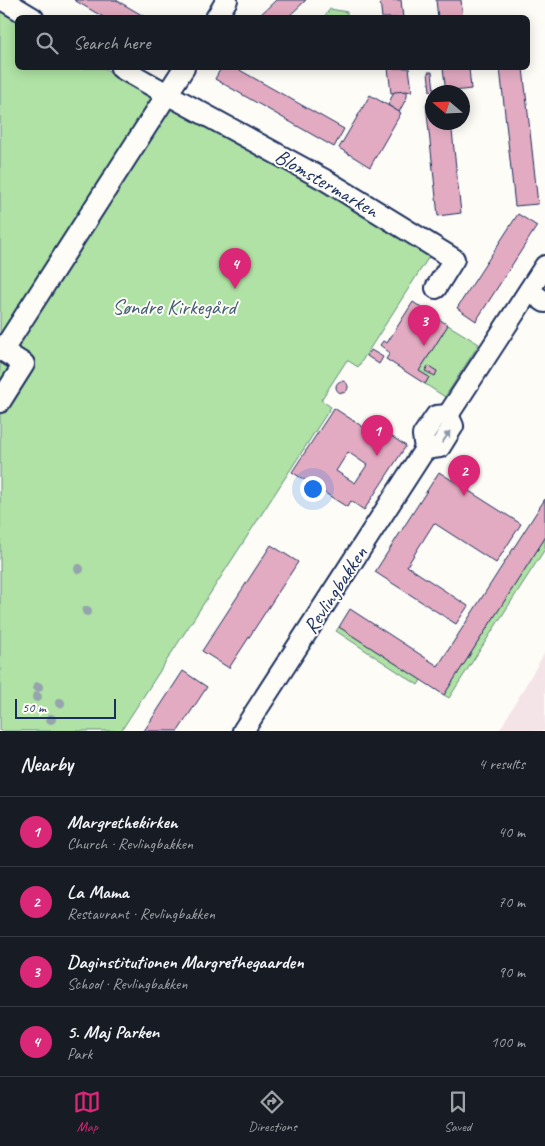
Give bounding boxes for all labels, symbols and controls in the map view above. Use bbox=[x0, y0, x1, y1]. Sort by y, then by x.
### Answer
search box bbox=[15, 15, 530, 70]
icon: search bbox=[33, 29, 61, 57]
text: Search here bbox=[73, 31, 150, 55]
north arrow bbox=[425, 85, 470, 130]
street label: Blomstermarken bbox=[271, 143, 385, 224]
pin: 4 bbox=[219, 248, 251, 289]
park label: Søndre Kirkegård bbox=[112, 294, 240, 320]
pin: 3 bbox=[408, 305, 440, 346]
pin: 1 bbox=[361, 415, 393, 456]
one-way arrow bbox=[441, 431, 451, 444]
pin: 2 bbox=[448, 455, 480, 496]
your location bbox=[300, 476, 326, 502]
street label: Revlingbakken bbox=[297, 541, 373, 639]
scale bar bbox=[15, 696, 116, 719]
text: 50 m bbox=[22, 699, 46, 716]
text: Nearby bbox=[20, 751, 73, 777]
text: 4 results bbox=[478, 754, 525, 774]
text: Margrethekirken bbox=[67, 810, 178, 834]
text: 1 bbox=[32, 822, 40, 842]
text: 40 m bbox=[498, 822, 525, 842]
text: Church · Revlingbakken bbox=[67, 834, 193, 854]
text: La Mama bbox=[67, 880, 129, 904]
text: 2 bbox=[32, 892, 40, 912]
text: 70 m bbox=[498, 892, 525, 912]
text: Restaurant · Revlingbakken bbox=[67, 904, 215, 924]
text: Daginstitutionen Margrethegaarden bbox=[67, 950, 304, 974]
text: 3 bbox=[32, 962, 40, 982]
text: 90 m bbox=[498, 962, 525, 982]
text: School · Revlingbakken bbox=[67, 974, 187, 994]
text: 5. Maj Parken bbox=[67, 1020, 159, 1044]
text: 4 bbox=[32, 1032, 40, 1052]
text: 100 m bbox=[491, 1032, 525, 1052]
text: Park bbox=[67, 1044, 92, 1064]
tab: Map bbox=[73, 1088, 101, 1135]
tab: Directions bbox=[248, 1088, 297, 1135]
tab: Saved bbox=[444, 1088, 472, 1135]

